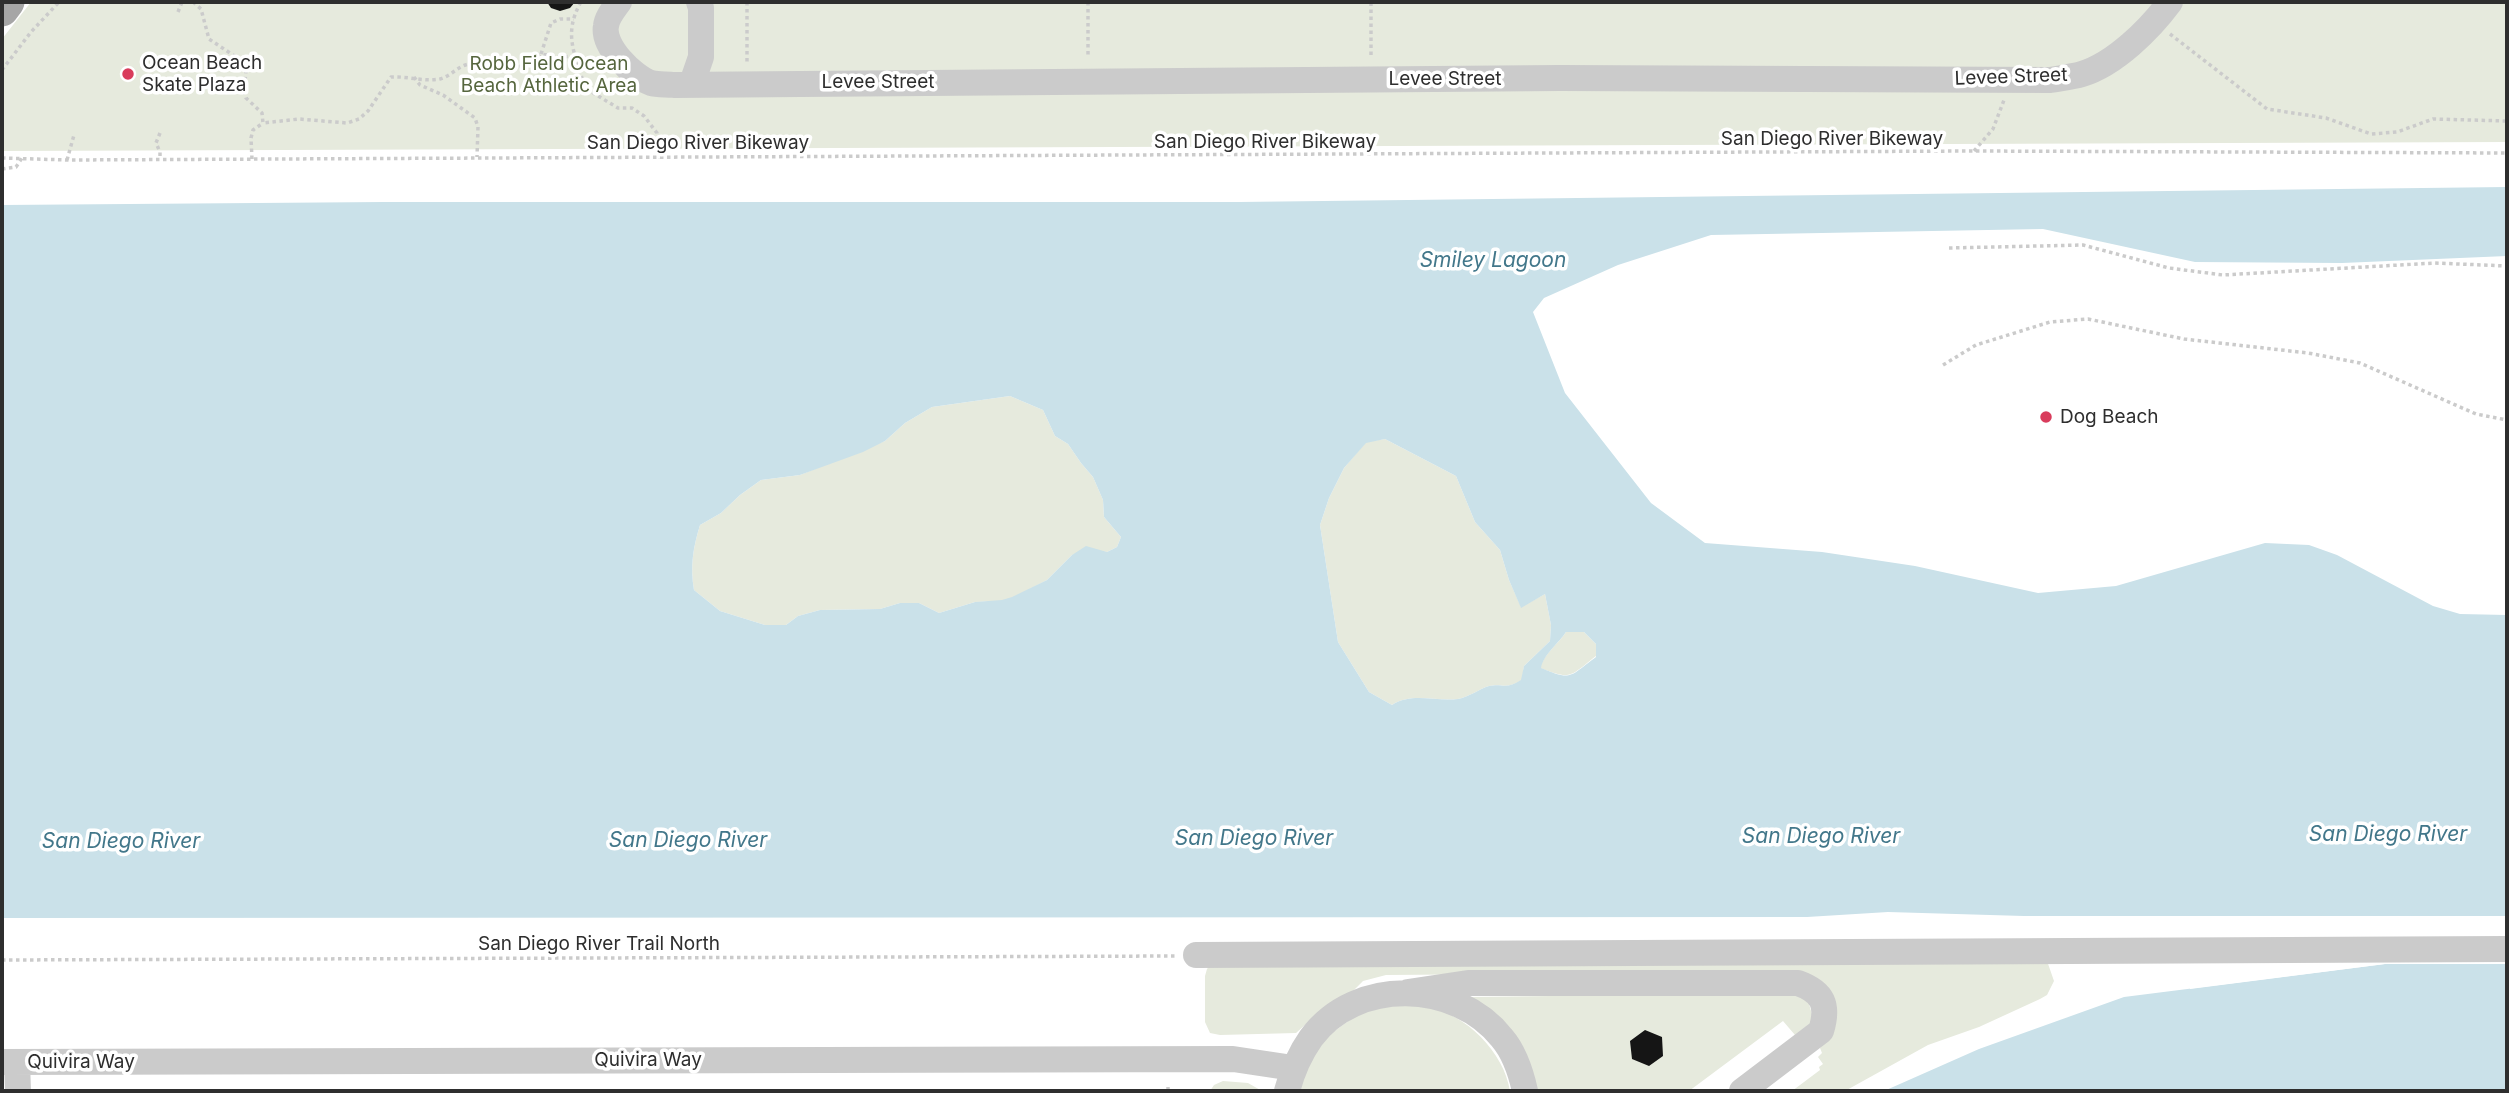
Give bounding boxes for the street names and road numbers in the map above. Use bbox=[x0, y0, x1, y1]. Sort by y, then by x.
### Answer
street label: Levee Street bbox=[1954, 64, 2068, 90]
street label: Levee Street bbox=[1389, 68, 1501, 90]
street label: Levee Street bbox=[822, 71, 934, 93]
street label: San Diego River Bikeway bbox=[1721, 128, 1943, 150]
street label: San Diego River Bikeway bbox=[1154, 131, 1376, 153]
street label: San Diego River Bikeway bbox=[587, 132, 809, 154]
street label: San Diego River Trail North bbox=[478, 933, 720, 955]
street label: Quivira Way bbox=[594, 1049, 702, 1071]
street label: Quivira Way bbox=[27, 1051, 135, 1073]

